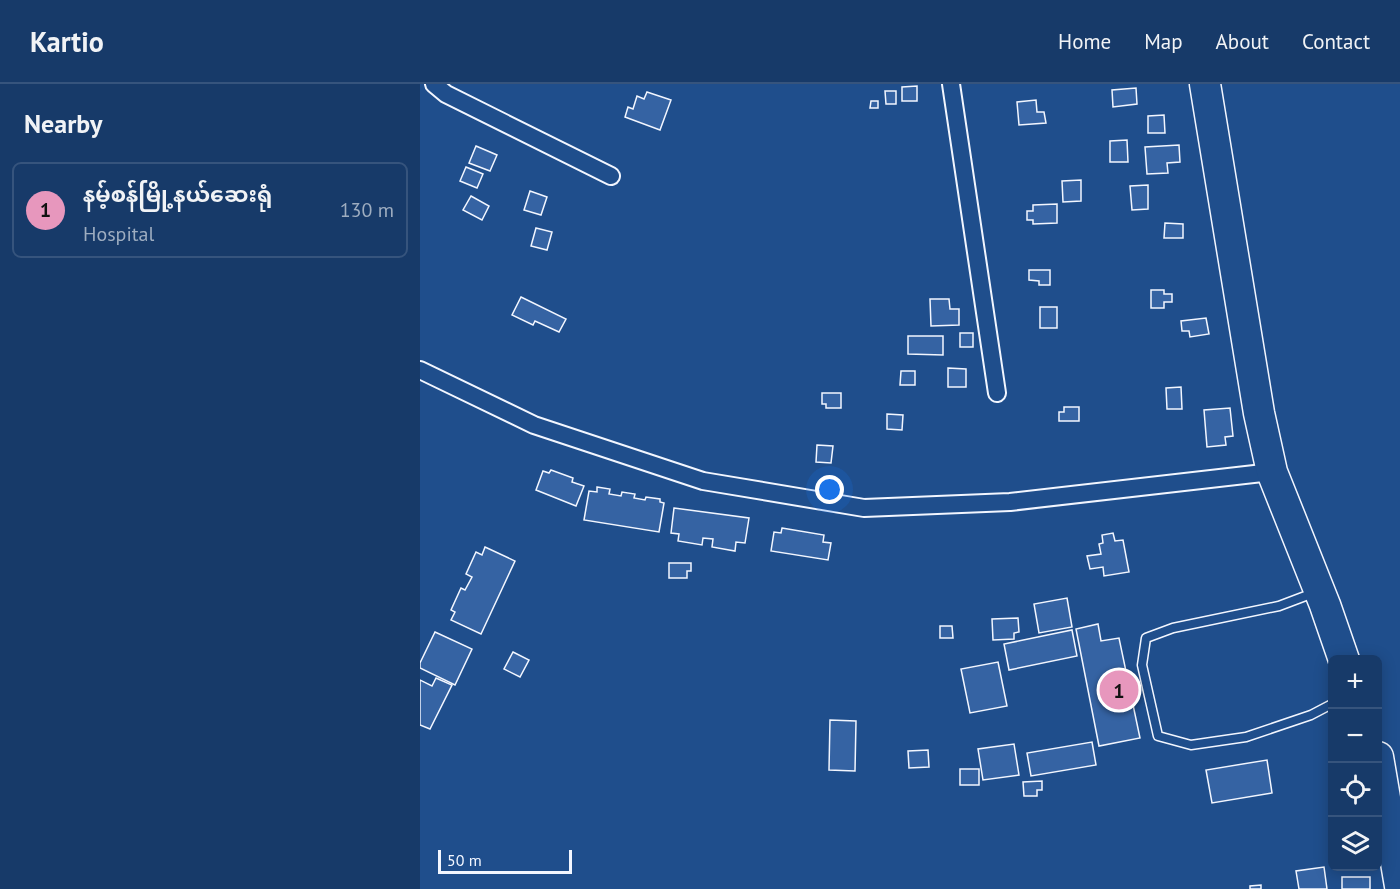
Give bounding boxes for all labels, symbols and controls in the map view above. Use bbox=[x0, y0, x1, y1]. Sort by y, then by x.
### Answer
text: Kartio bbox=[30, 23, 104, 60]
text: Home bbox=[1058, 28, 1111, 55]
text: Map bbox=[1144, 28, 1183, 55]
text: About bbox=[1216, 28, 1269, 55]
text: Contact bbox=[1302, 28, 1370, 55]
text: Nearby bbox=[24, 107, 102, 140]
text: နမ့်စန်မြို့နယ်ဆေးရုံ bbox=[83, 180, 272, 208]
text: 1 bbox=[40, 197, 51, 223]
text: 130 m bbox=[340, 197, 394, 223]
text: Hospital bbox=[83, 221, 154, 247]
your location bbox=[815, 475, 844, 504]
map controls bbox=[1328, 655, 1382, 871]
button: + bbox=[1328, 655, 1382, 709]
pin: 1 bbox=[1100, 668, 1138, 712]
button: − bbox=[1328, 709, 1382, 763]
button: locate bbox=[1328, 763, 1382, 817]
button: layers bbox=[1328, 817, 1382, 871]
scale bar bbox=[438, 847, 572, 874]
text: 50 m bbox=[447, 850, 482, 870]

